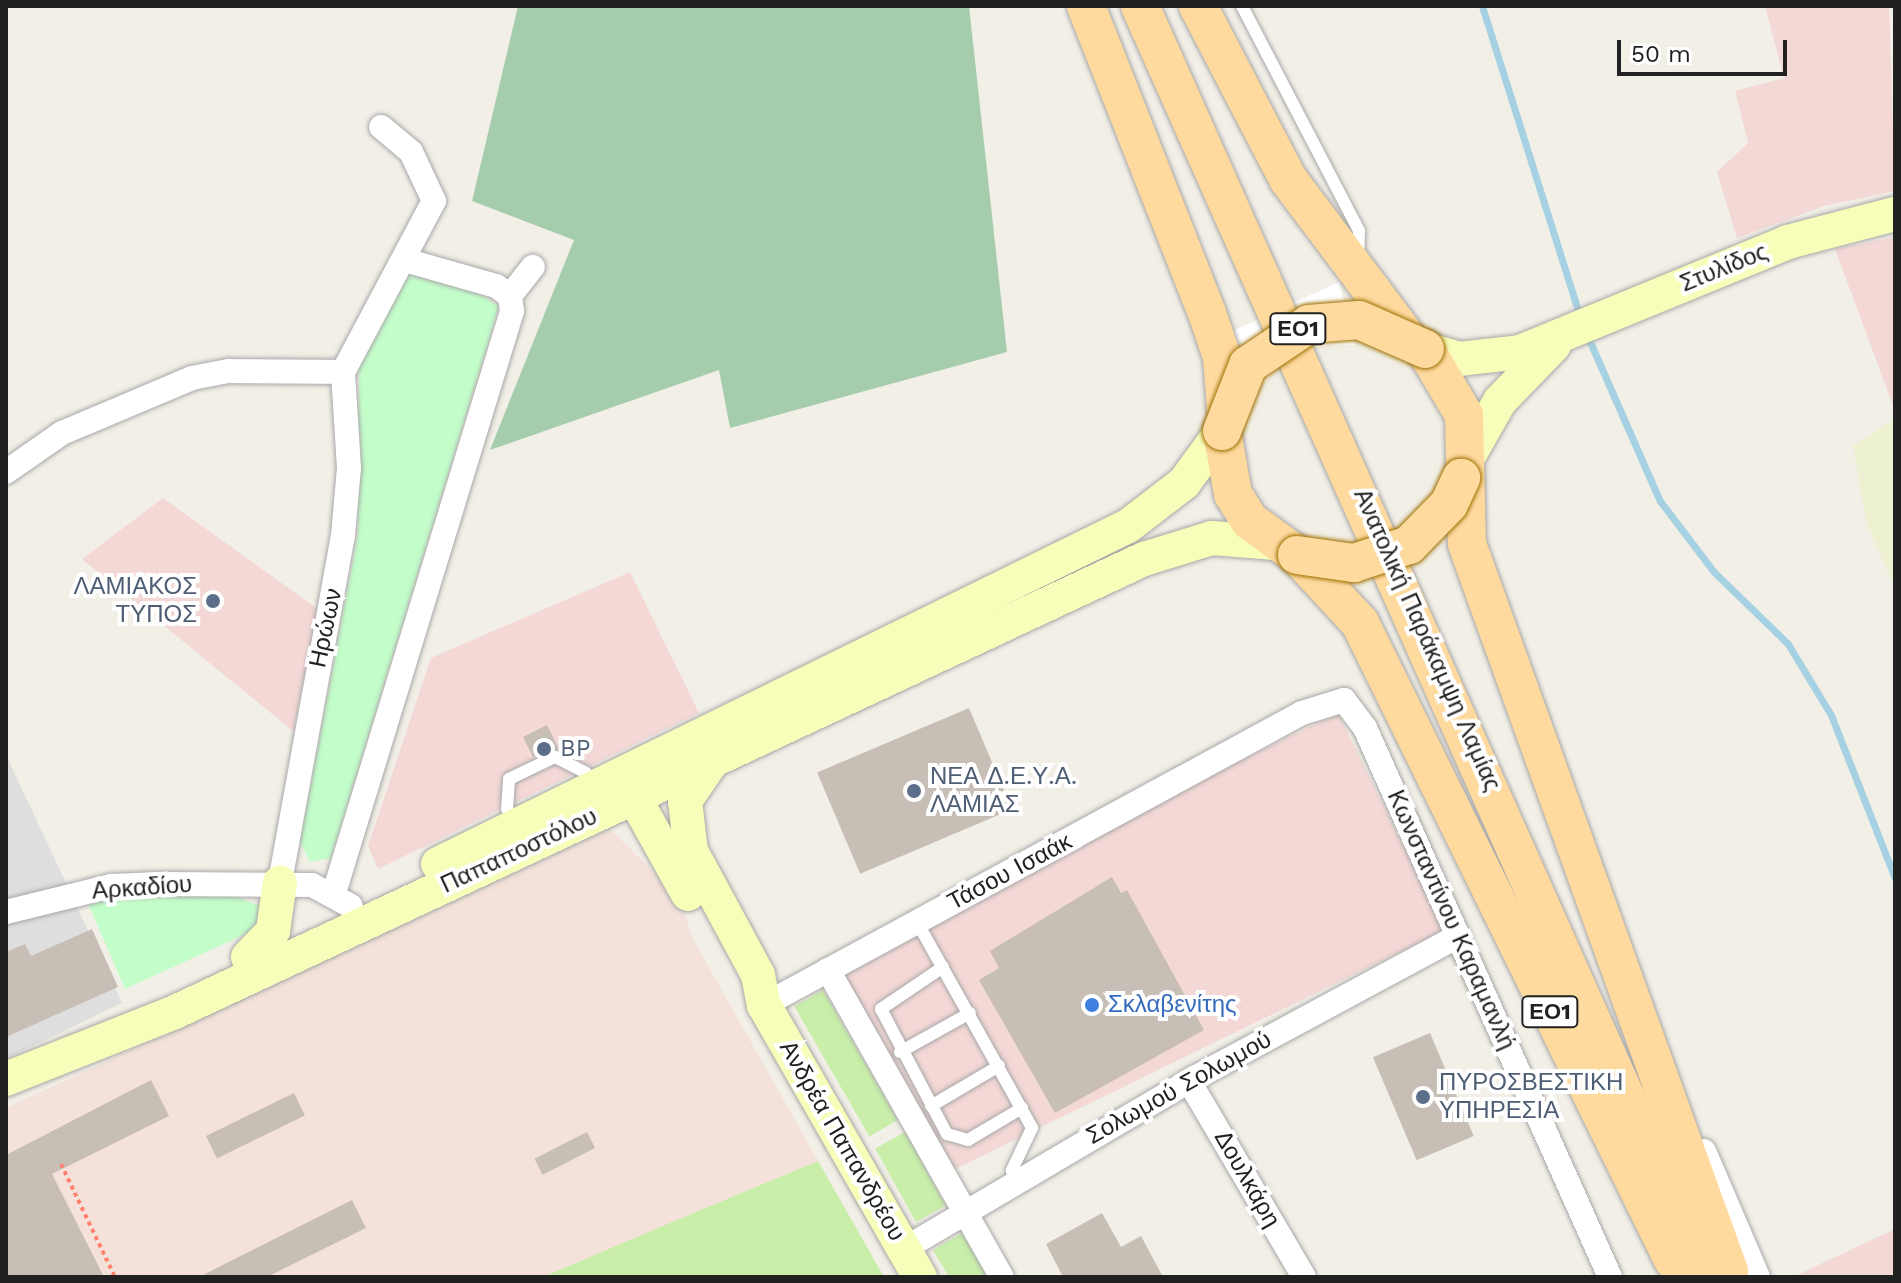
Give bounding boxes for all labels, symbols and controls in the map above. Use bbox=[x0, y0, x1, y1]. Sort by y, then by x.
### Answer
scale bar bbox=[1621, 24, 1791, 74]
text: 50 m bbox=[1631, 40, 1691, 68]
street label: Στυλίδος bbox=[1676, 237, 1772, 299]
road number: ΕΟ1 bbox=[1268, 311, 1328, 347]
street label: Ανατολική Παράκαμψη Λαμίας bbox=[1347, 484, 1507, 796]
place label: ΛΑΜΙΑΚΟΣ ΤΥΠΟΣ bbox=[74, 573, 197, 629]
street label: Ηρώων bbox=[304, 586, 348, 670]
marker: ΛΑΜΙΑΚΟΣ ΤΥΠΟΣ bbox=[204, 592, 222, 610]
place label: BP bbox=[560, 735, 590, 763]
marker: BP bbox=[535, 740, 553, 758]
place label: ΝΕΑ Δ.Ε.Υ.Α. ΛΑΜΙΑΣ bbox=[930, 763, 1077, 819]
marker: ΝΕΑ Δ.Ε.Υ.Α. ΛΑΜΙΑΣ bbox=[905, 782, 923, 800]
street label: Κωνσταντίνου Καραμανλή bbox=[1381, 786, 1521, 1054]
street label: Παπαποστόλου bbox=[436, 802, 602, 900]
street label: Τάσου Ισαάκ bbox=[943, 827, 1077, 917]
street label: Αρκαδίου bbox=[91, 870, 193, 906]
place label: Σκλαβενίτης bbox=[1108, 991, 1237, 1019]
road number: ΕΟ1 bbox=[1520, 994, 1580, 1030]
marker: Σκλαβενίτης bbox=[1083, 996, 1101, 1014]
street label: Σολωμού Σολωμού bbox=[1081, 1025, 1277, 1151]
street label: Ανδρέα Παπανδρέου bbox=[773, 1036, 911, 1246]
place label: ΠΥΡΟΣΒΕΣΤΙΚΗ ΥΠΗΡΕΣΙΑ bbox=[1439, 1069, 1623, 1125]
marker: ΠΥΡΟΣΒΕΣΤΙΚΗ ΥΠΗΡΕΣΙΑ bbox=[1414, 1088, 1432, 1106]
street label: Δουλκάρη bbox=[1208, 1125, 1286, 1233]

